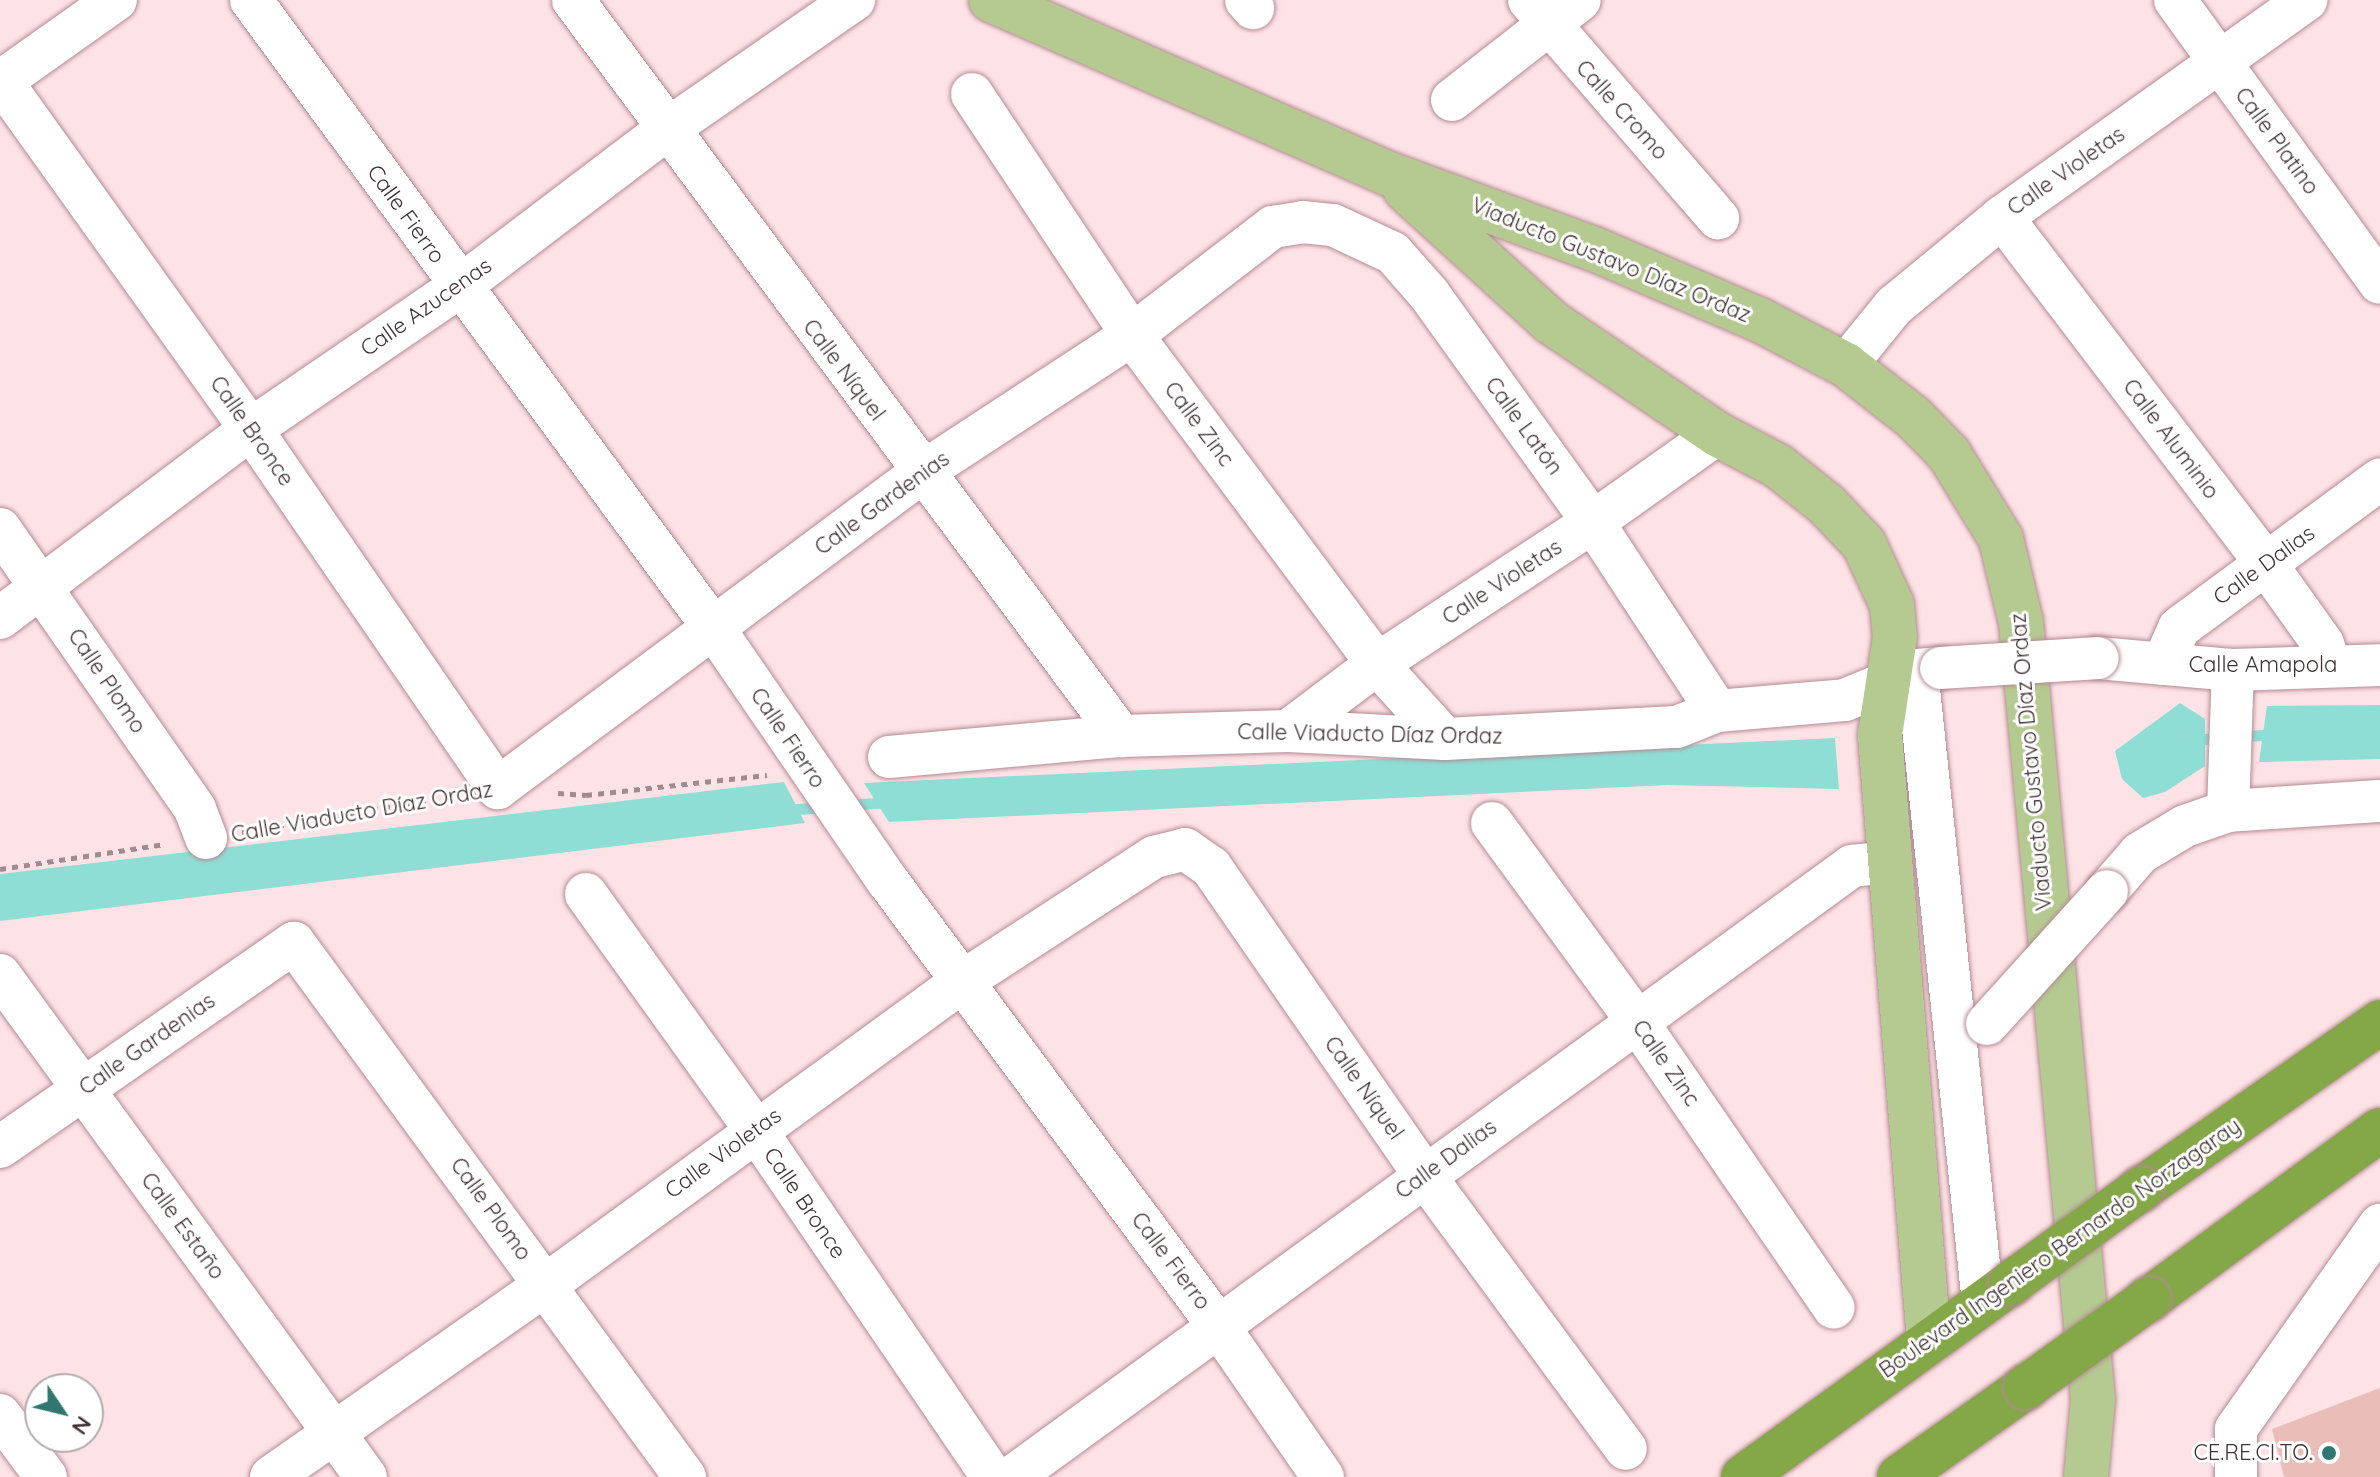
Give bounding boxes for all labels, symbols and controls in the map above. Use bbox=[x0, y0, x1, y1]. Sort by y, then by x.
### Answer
street label: Calle Cromo bbox=[1570, 55, 1674, 165]
street label: Calle Platino bbox=[2229, 82, 2325, 200]
street label: Calle Violetas bbox=[2002, 121, 2130, 221]
street label: Calle Fierro bbox=[361, 160, 451, 268]
street label: Viaducto Gustavo Díaz Ordaz bbox=[1468, 192, 1754, 328]
street label: Calle Azucenas bbox=[356, 252, 496, 362]
street label: Calle Níquel bbox=[797, 314, 891, 426]
street label: Calle Bronce bbox=[204, 371, 300, 491]
street label: Calle Latón bbox=[1480, 372, 1568, 480]
street label: Calle Aluminio bbox=[2117, 374, 2225, 504]
street label: Calle Zinc bbox=[1159, 377, 1239, 471]
street label: Calle Gardenias bbox=[810, 445, 954, 561]
street label: Calle Dalias bbox=[2208, 519, 2320, 611]
street label: Calle Violetas bbox=[1437, 534, 1567, 630]
street label: Viaducto Gustavo Díaz Ordaz bbox=[2005, 612, 2057, 912]
street label: Calle Plomo bbox=[62, 624, 152, 738]
street label: Calle Amapola bbox=[2189, 652, 2337, 678]
street label: Calle Fierro bbox=[745, 683, 831, 793]
street label: Calle Viaducto Díaz Ordaz bbox=[1237, 718, 1503, 750]
street label: Calle Viaducto Díaz Ordaz bbox=[229, 776, 495, 848]
street label: Calle Gardenias bbox=[74, 987, 220, 1101]
street label: Calle Zinc bbox=[1627, 1015, 1705, 1111]
street label: Calle Níquel bbox=[1319, 1031, 1409, 1145]
street label: Calle Violetas bbox=[660, 1102, 786, 1204]
street label: Boulevard Ingeniero Bernardo Norzagaray bbox=[1874, 1112, 2246, 1384]
street label: Calle Dalias bbox=[1390, 1113, 1502, 1205]
street label: Calle Bronce bbox=[758, 1142, 852, 1264]
street label: Calle Plomo bbox=[445, 1152, 537, 1266]
street label: Calle Estaño bbox=[135, 1167, 231, 1285]
street label: Calle Fierro bbox=[1126, 1207, 1216, 1315]
north arrow bbox=[24, 1373, 104, 1453]
text: N bbox=[66, 1411, 98, 1440]
place label: CE.RE.CI.TO. bbox=[2193, 1440, 2313, 1466]
marker: CE.RE.CI.TO. bbox=[2320, 1444, 2338, 1462]

